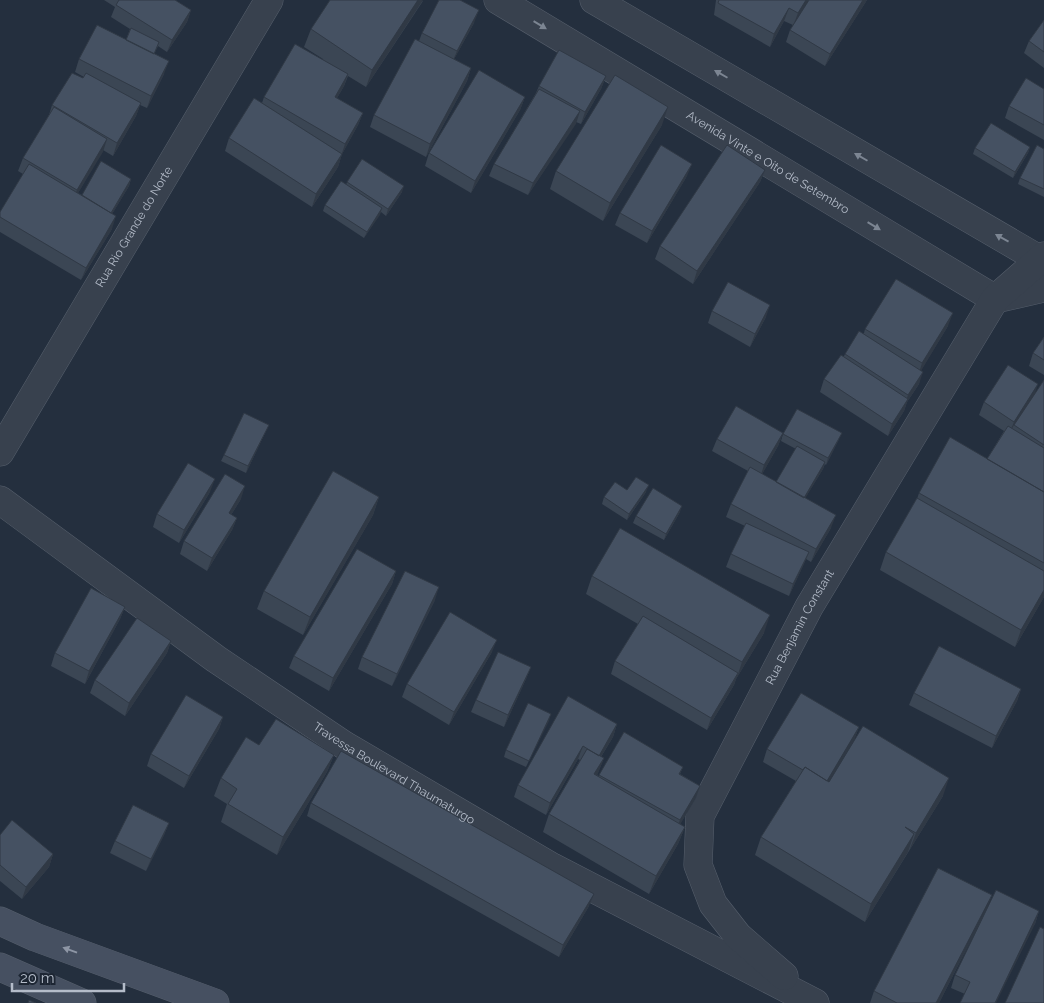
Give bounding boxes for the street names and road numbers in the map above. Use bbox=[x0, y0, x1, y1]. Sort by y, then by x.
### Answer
street label: Avenida Vinte e Oito de Setembro bbox=[684, 108, 852, 217]
street label: Rua Rio Grande do Norte bbox=[93, 164, 175, 290]
street label: Rua Benjamin Constant bbox=[763, 567, 837, 687]
street label: Travessa Boulevard Thaumaturgo bbox=[311, 719, 477, 827]

